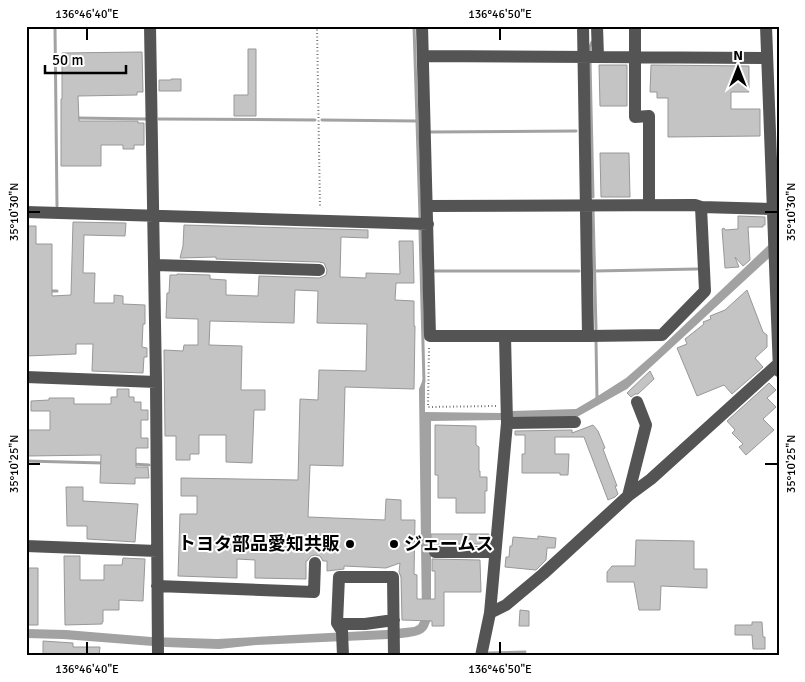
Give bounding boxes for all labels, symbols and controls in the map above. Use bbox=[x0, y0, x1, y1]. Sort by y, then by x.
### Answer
text: 136°46'40"E bbox=[55, 7, 119, 22]
text: 136°46'50"E bbox=[468, 7, 532, 22]
scale bar bbox=[45, 42, 126, 74]
north arrow bbox=[712, 42, 762, 92]
text: N bbox=[733, 47, 743, 64]
text: 50 m bbox=[52, 51, 83, 69]
text: 35°10'30"N bbox=[7, 183, 22, 241]
text: 35°10'30"N bbox=[784, 183, 799, 241]
text: 35°10'25"N bbox=[7, 435, 22, 493]
text: 35°10'25"N bbox=[784, 435, 799, 493]
place label: トヨタ部品愛知共販 bbox=[178, 533, 340, 555]
place label: ジェームス bbox=[404, 533, 493, 555]
marker: トヨタ部品愛知共販 bbox=[344, 538, 356, 550]
marker: ジェームス bbox=[388, 538, 400, 550]
text: 136°46'40"E bbox=[55, 662, 119, 677]
text: 136°46'50"E bbox=[468, 662, 532, 677]

